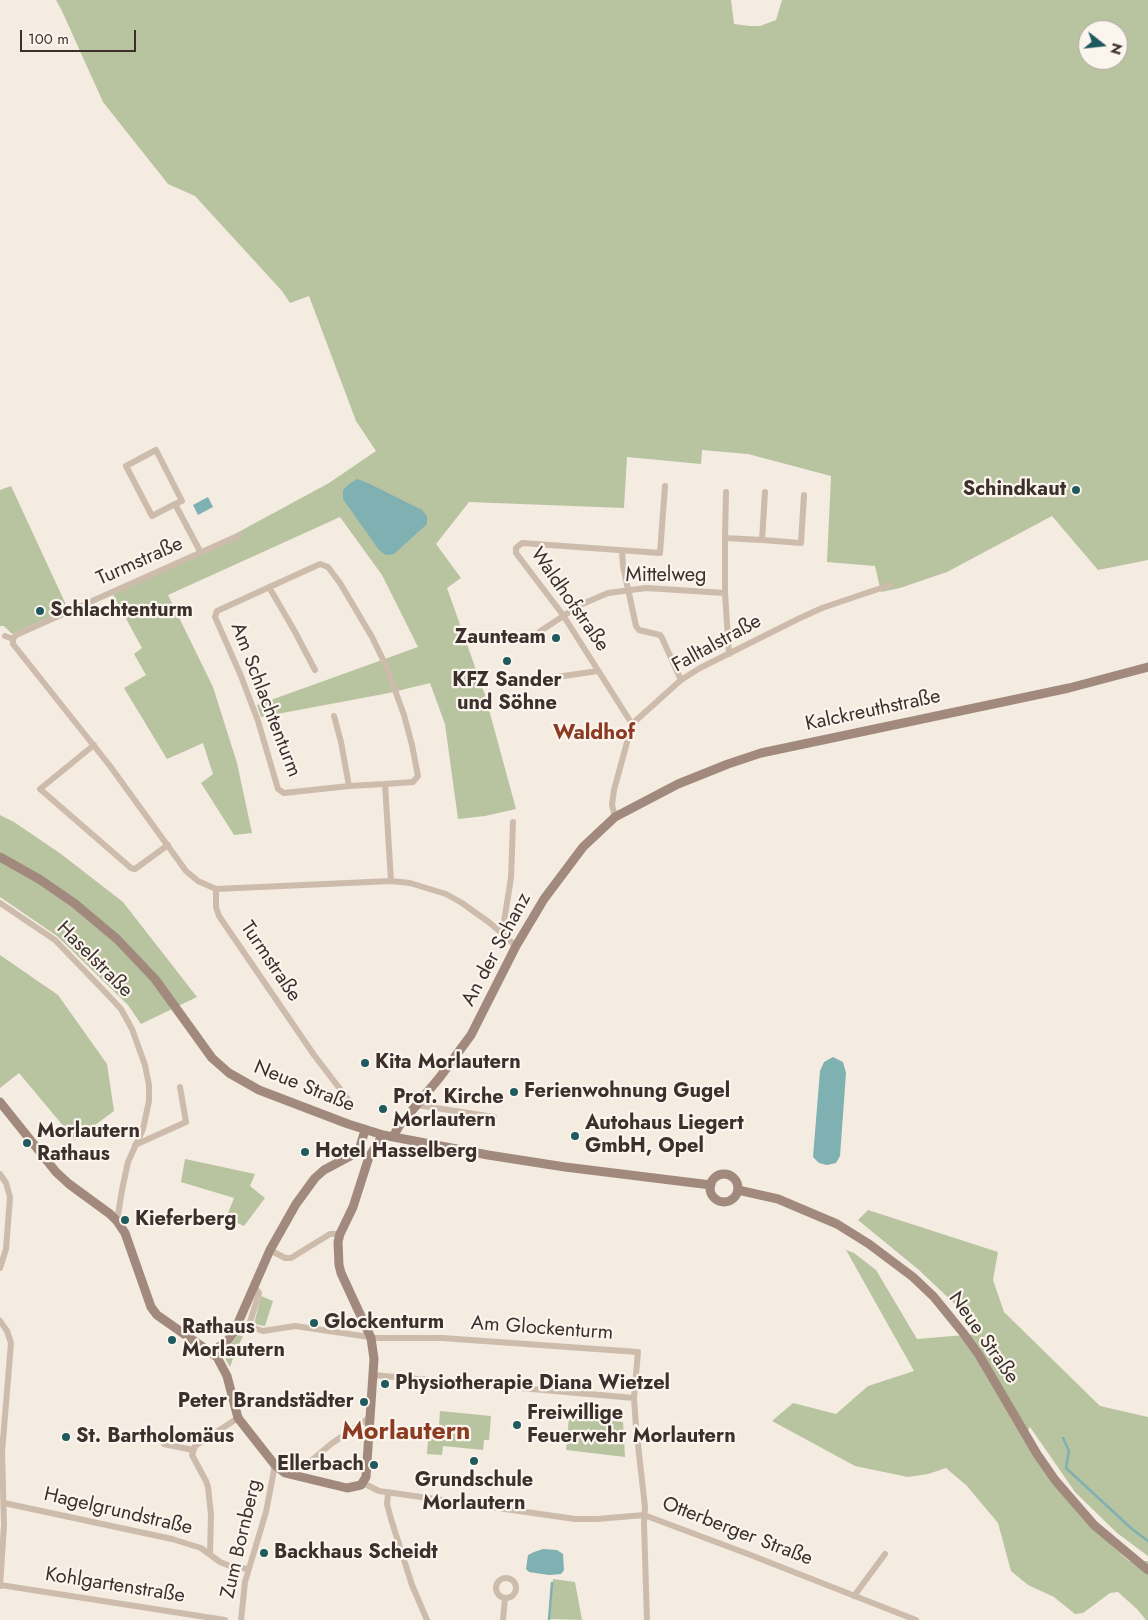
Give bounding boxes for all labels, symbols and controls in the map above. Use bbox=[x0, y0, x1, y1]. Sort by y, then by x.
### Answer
scale bar bbox=[22, 20, 139, 52]
north arrow bbox=[1078, 20, 1128, 70]
text: 100 m bbox=[28, 28, 69, 50]
text: N bbox=[1105, 41, 1128, 57]
place label: Schindkaut bbox=[963, 478, 1066, 502]
marker: Schindkaut bbox=[1070, 484, 1082, 496]
street label: Turmstraße bbox=[93, 532, 187, 592]
street label: Waldhofstraße bbox=[524, 543, 614, 657]
street label: Mittelweg bbox=[626, 564, 706, 588]
place label: Schlachtenturm bbox=[50, 599, 193, 623]
marker: Schlachtenturm bbox=[34, 605, 46, 617]
street label: Falltalstraße bbox=[668, 610, 766, 678]
street label: Am Schlachtenturm bbox=[225, 619, 305, 781]
place label: Zaunteam bbox=[455, 626, 546, 650]
marker: Zaunteam bbox=[550, 632, 562, 644]
marker: KFZ Sander und Söhne bbox=[501, 655, 513, 667]
place label: KFZ Sander und Söhne bbox=[452, 669, 562, 716]
street label: Kalckreuthstraße bbox=[803, 685, 943, 737]
district label: Waldhof bbox=[553, 721, 635, 747]
street label: An der Schanz bbox=[457, 889, 537, 1011]
street label: Haselstraße bbox=[51, 917, 137, 1003]
street label: Turmstraße bbox=[234, 917, 306, 1007]
place label: Kita Morlautern bbox=[375, 1051, 521, 1075]
street label: Neue Straße bbox=[250, 1056, 358, 1118]
marker: Kita Morlautern bbox=[359, 1057, 371, 1069]
place label: Ferienwohnung Gugel bbox=[524, 1080, 730, 1104]
place label: Prot. Kirche Morlautern bbox=[393, 1086, 504, 1133]
marker: Ferienwohnung Gugel bbox=[508, 1086, 520, 1098]
marker: Prot. Kirche Morlautern bbox=[377, 1103, 389, 1115]
place label: Autohaus Liegert GmbH, Opel bbox=[585, 1112, 744, 1159]
place label: Morlautern Rathaus bbox=[37, 1120, 140, 1167]
marker: Autohaus Liegert GmbH, Opel bbox=[569, 1130, 581, 1142]
marker: Morlautern Rathaus bbox=[21, 1137, 33, 1149]
place label: Hotel Hasselberg bbox=[315, 1140, 477, 1164]
marker: Hotel Hasselberg bbox=[299, 1146, 311, 1158]
place label: Kieferberg bbox=[135, 1208, 236, 1232]
marker: Kieferberg bbox=[119, 1214, 131, 1226]
street label: Neue Straße bbox=[943, 1288, 1023, 1388]
place label: Glockenturm bbox=[324, 1311, 444, 1335]
street label: Am Glockenturm bbox=[470, 1312, 614, 1346]
place label: Rathaus Morlautern bbox=[182, 1316, 285, 1363]
marker: Glockenturm bbox=[308, 1317, 320, 1329]
marker: Rathaus Morlautern bbox=[166, 1334, 178, 1346]
place label: Physiotherapie Diana Wietzel bbox=[395, 1372, 670, 1396]
marker: Physiotherapie Diana Wietzel bbox=[379, 1378, 391, 1390]
place label: Peter Brandstädter bbox=[178, 1390, 354, 1414]
marker: Peter Brandstädter bbox=[358, 1396, 370, 1408]
place label: Freiwillige Feuerwehr Morlautern bbox=[527, 1402, 736, 1449]
district label: Morlautern bbox=[342, 1418, 470, 1448]
marker: Freiwillige Feuerwehr Morlautern bbox=[511, 1419, 523, 1431]
place label: St. Bartholomäus bbox=[76, 1425, 234, 1449]
marker: St. Bartholomäus bbox=[60, 1431, 72, 1443]
place label: Ellerbach bbox=[277, 1453, 364, 1477]
marker: Grundschule Morlautern bbox=[468, 1455, 480, 1467]
marker: Ellerbach bbox=[368, 1459, 380, 1471]
place label: Grundschule Morlautern bbox=[415, 1469, 533, 1516]
street label: Zum Bornberg bbox=[217, 1477, 267, 1601]
street label: Hagelgrundstraße bbox=[41, 1483, 195, 1541]
street label: Otterberger Straße bbox=[658, 1492, 816, 1572]
place label: Backhaus Scheidt bbox=[274, 1541, 438, 1565]
marker: Backhaus Scheidt bbox=[258, 1547, 270, 1559]
street label: Kohlgartenstraße bbox=[43, 1563, 187, 1609]

